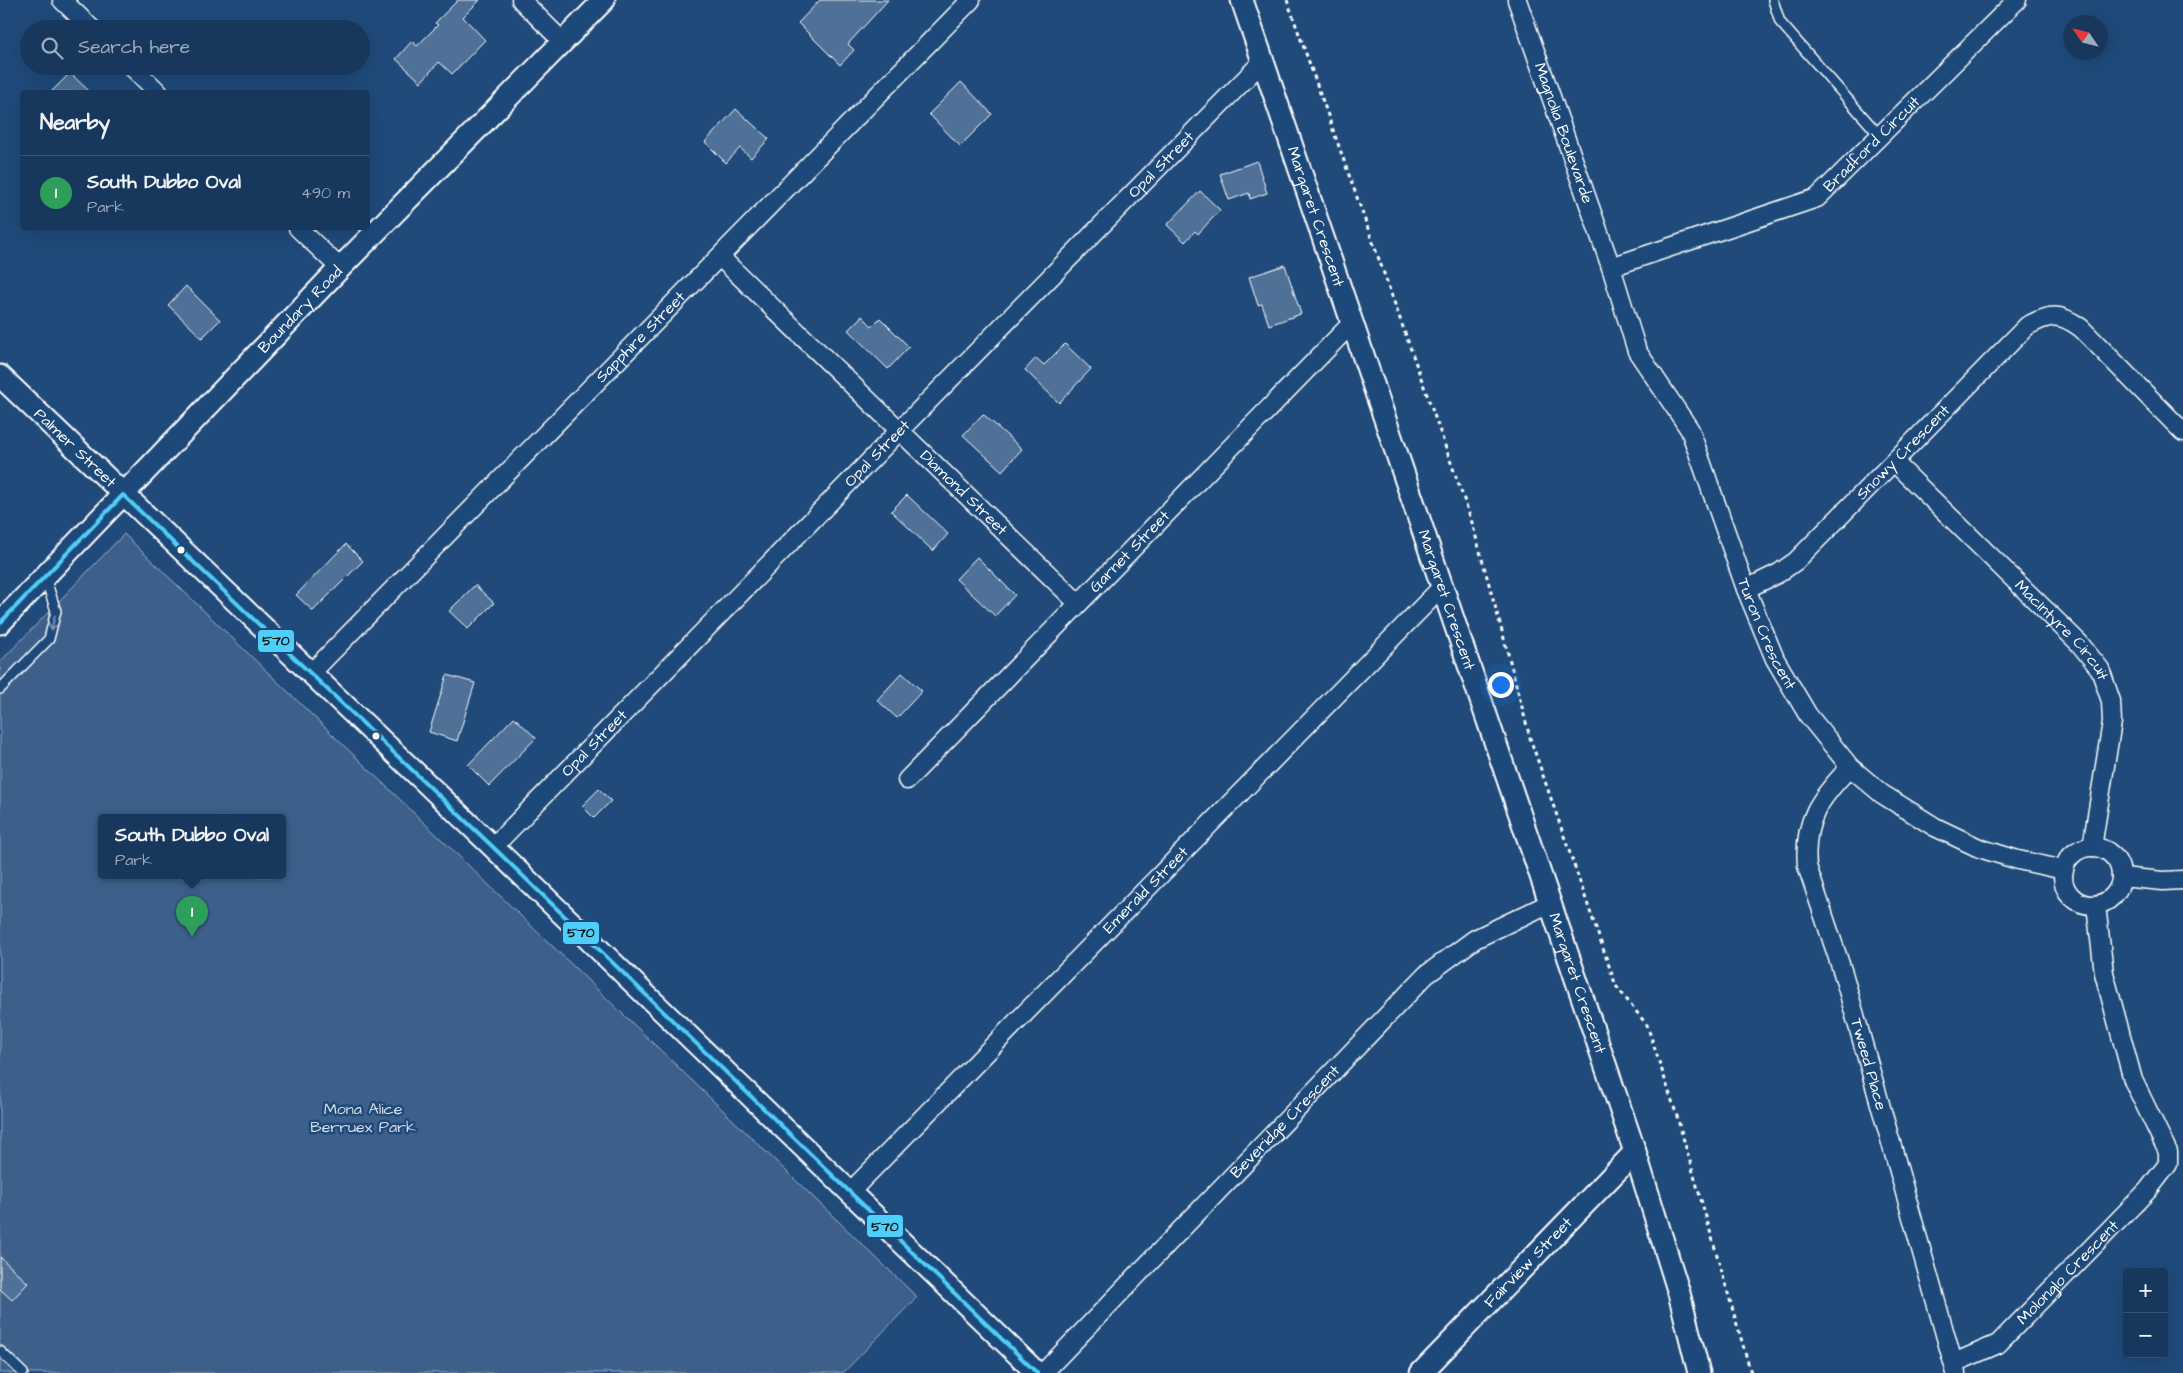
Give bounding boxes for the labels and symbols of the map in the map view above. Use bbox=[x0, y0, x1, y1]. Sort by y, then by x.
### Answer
north arrow bbox=[2063, 15, 2108, 60]
street label: Magnolia Boulevarde bbox=[1529, 60, 1599, 207]
street label: Bradford Circuit bbox=[1818, 91, 1925, 197]
street label: Opal Street bbox=[1123, 126, 1199, 203]
street label: Margaret Crescent bbox=[1282, 144, 1350, 290]
street label: Boundary Road bbox=[253, 261, 347, 358]
street label: Sapphire Street bbox=[591, 286, 691, 387]
street label: Snowy Crescent bbox=[1851, 399, 1955, 505]
street label: Palmer Street bbox=[29, 403, 122, 493]
street label: Opal Street bbox=[839, 415, 915, 492]
street label: Diamond Street bbox=[915, 445, 1013, 541]
street label: Garnet Street bbox=[1084, 505, 1175, 597]
street label: Margaret Crescent bbox=[1413, 527, 1481, 674]
unlabelled marker bbox=[176, 545, 186, 555]
street label: Turon Crescent bbox=[1732, 575, 1802, 694]
street label: MacIntyre Circuit bbox=[2010, 575, 2114, 684]
one-way arrow bbox=[48, 614, 57, 630]
line badge: 570 bbox=[257, 629, 295, 653]
text: 570 bbox=[262, 631, 290, 651]
your location bbox=[1488, 672, 1514, 698]
street label: Opal Street bbox=[556, 704, 633, 782]
unlabelled marker bbox=[371, 731, 381, 741]
street label: Emerald Street bbox=[1098, 841, 1194, 938]
pin: 1 bbox=[176, 896, 208, 937]
street label: Margaret Crescent bbox=[1543, 910, 1612, 1057]
line badge: 570 bbox=[562, 921, 600, 945]
text: 570 bbox=[567, 923, 595, 943]
street label: Tweed Place bbox=[1845, 1016, 1892, 1113]
street label: Beveridge Crescent bbox=[1225, 1060, 1345, 1183]
park label: Mona Alice Berruex Park bbox=[310, 1098, 416, 1138]
street label: Fairview Street bbox=[1479, 1212, 1578, 1313]
line badge: 570 bbox=[866, 1214, 904, 1238]
street label: Molonglo Crescent bbox=[2012, 1215, 2124, 1329]
text: 570 bbox=[871, 1217, 899, 1237]

